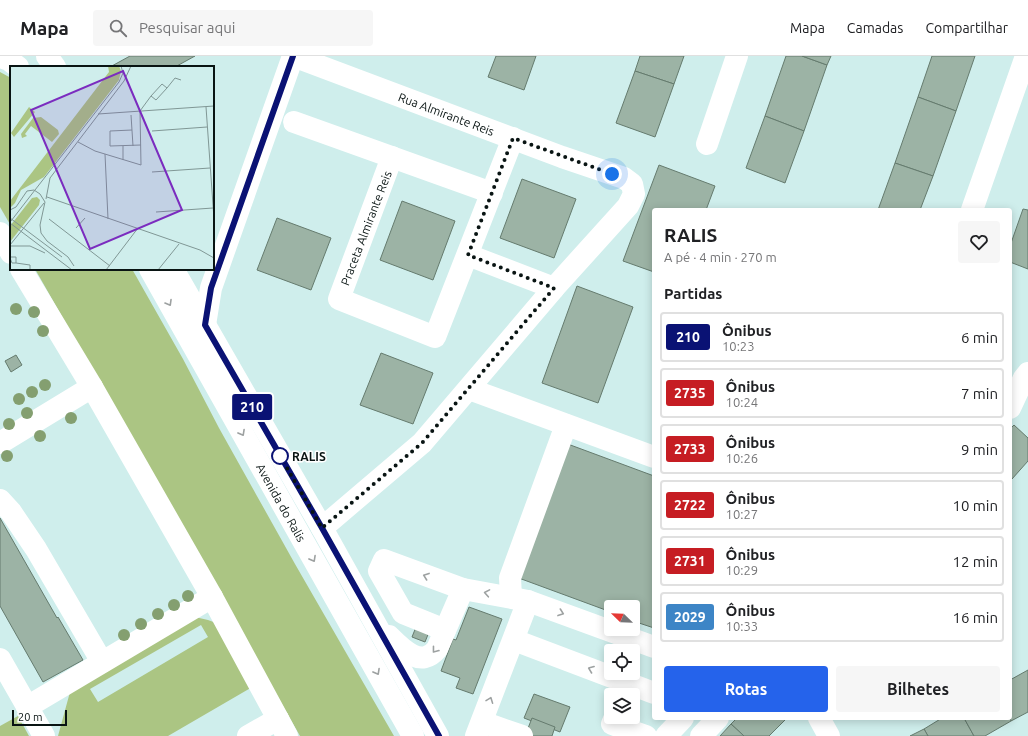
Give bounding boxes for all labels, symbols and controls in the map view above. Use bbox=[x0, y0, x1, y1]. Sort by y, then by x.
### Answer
search box bbox=[93, 10, 373, 46]
text: Mapa bbox=[20, 17, 69, 39]
icon: search bbox=[107, 17, 129, 39]
text: Pesquisar aqui bbox=[139, 19, 235, 36]
text: Mapa bbox=[790, 20, 825, 36]
text: Camadas bbox=[847, 20, 903, 36]
text: Compartilhar bbox=[925, 20, 1008, 36]
inset map bbox=[10, 66, 214, 270]
street label: Rua Almirante Reis bbox=[397, 90, 496, 138]
your location bbox=[602, 164, 622, 184]
street label: Praceta Almirante Reis bbox=[338, 169, 394, 287]
button: heart bbox=[958, 221, 1000, 263]
text: RALIS bbox=[664, 224, 717, 246]
text: A pé · 4 min · 270 m bbox=[664, 250, 777, 264]
text: Partidas bbox=[664, 285, 722, 302]
one-way arrow bbox=[164, 299, 172, 306]
text: Ônibus bbox=[722, 322, 772, 339]
text: 210 bbox=[676, 329, 700, 345]
text: 6 min bbox=[961, 329, 998, 346]
text: 10:23 bbox=[722, 339, 755, 353]
text: Ônibus bbox=[726, 378, 775, 395]
text: 2735 bbox=[674, 385, 706, 401]
text: 7 min bbox=[961, 385, 998, 402]
line badge: 210 bbox=[229, 394, 275, 420]
text: 10:24 bbox=[726, 395, 758, 409]
text: 210 bbox=[240, 399, 264, 415]
one-way arrow bbox=[238, 429, 245, 436]
text: Ônibus bbox=[726, 434, 775, 451]
text: 2733 bbox=[674, 441, 706, 457]
text: 9 min bbox=[961, 441, 998, 458]
marker: RALIS bbox=[271, 447, 289, 465]
place label: RALIS bbox=[292, 450, 326, 463]
text: 10:26 bbox=[726, 451, 758, 465]
street label: Avenida do Ralis bbox=[254, 461, 309, 544]
text: Ônibus bbox=[726, 490, 775, 507]
text: 2722 bbox=[674, 497, 706, 513]
text: 10 min bbox=[952, 497, 998, 514]
text: 10:27 bbox=[726, 507, 758, 521]
text: Ônibus bbox=[726, 546, 775, 563]
text: 2731 bbox=[674, 553, 706, 569]
text: 12 min bbox=[952, 553, 998, 570]
one-way arrow bbox=[309, 554, 316, 562]
text: 10:29 bbox=[726, 563, 758, 577]
one-way arrow bbox=[423, 572, 430, 580]
one-way arrow bbox=[483, 589, 490, 598]
north arrow bbox=[604, 600, 640, 636]
map controls bbox=[604, 600, 640, 724]
text: Ônibus bbox=[726, 602, 775, 619]
one-way arrow bbox=[558, 608, 565, 616]
text: 2029 bbox=[674, 609, 706, 625]
text: 16 min bbox=[952, 609, 998, 626]
text: 10:33 bbox=[726, 619, 758, 633]
button: locate bbox=[604, 644, 640, 680]
one-way arrow bbox=[433, 645, 440, 652]
one-way arrow bbox=[588, 666, 595, 674]
button: Rotas bbox=[664, 666, 828, 712]
button: Bilhetes bbox=[836, 666, 1000, 712]
one-way arrow bbox=[372, 668, 380, 675]
button: layers bbox=[604, 688, 640, 724]
one-way arrow bbox=[486, 696, 494, 703]
scale bar bbox=[12, 708, 67, 727]
text: 20 m bbox=[18, 711, 42, 723]

